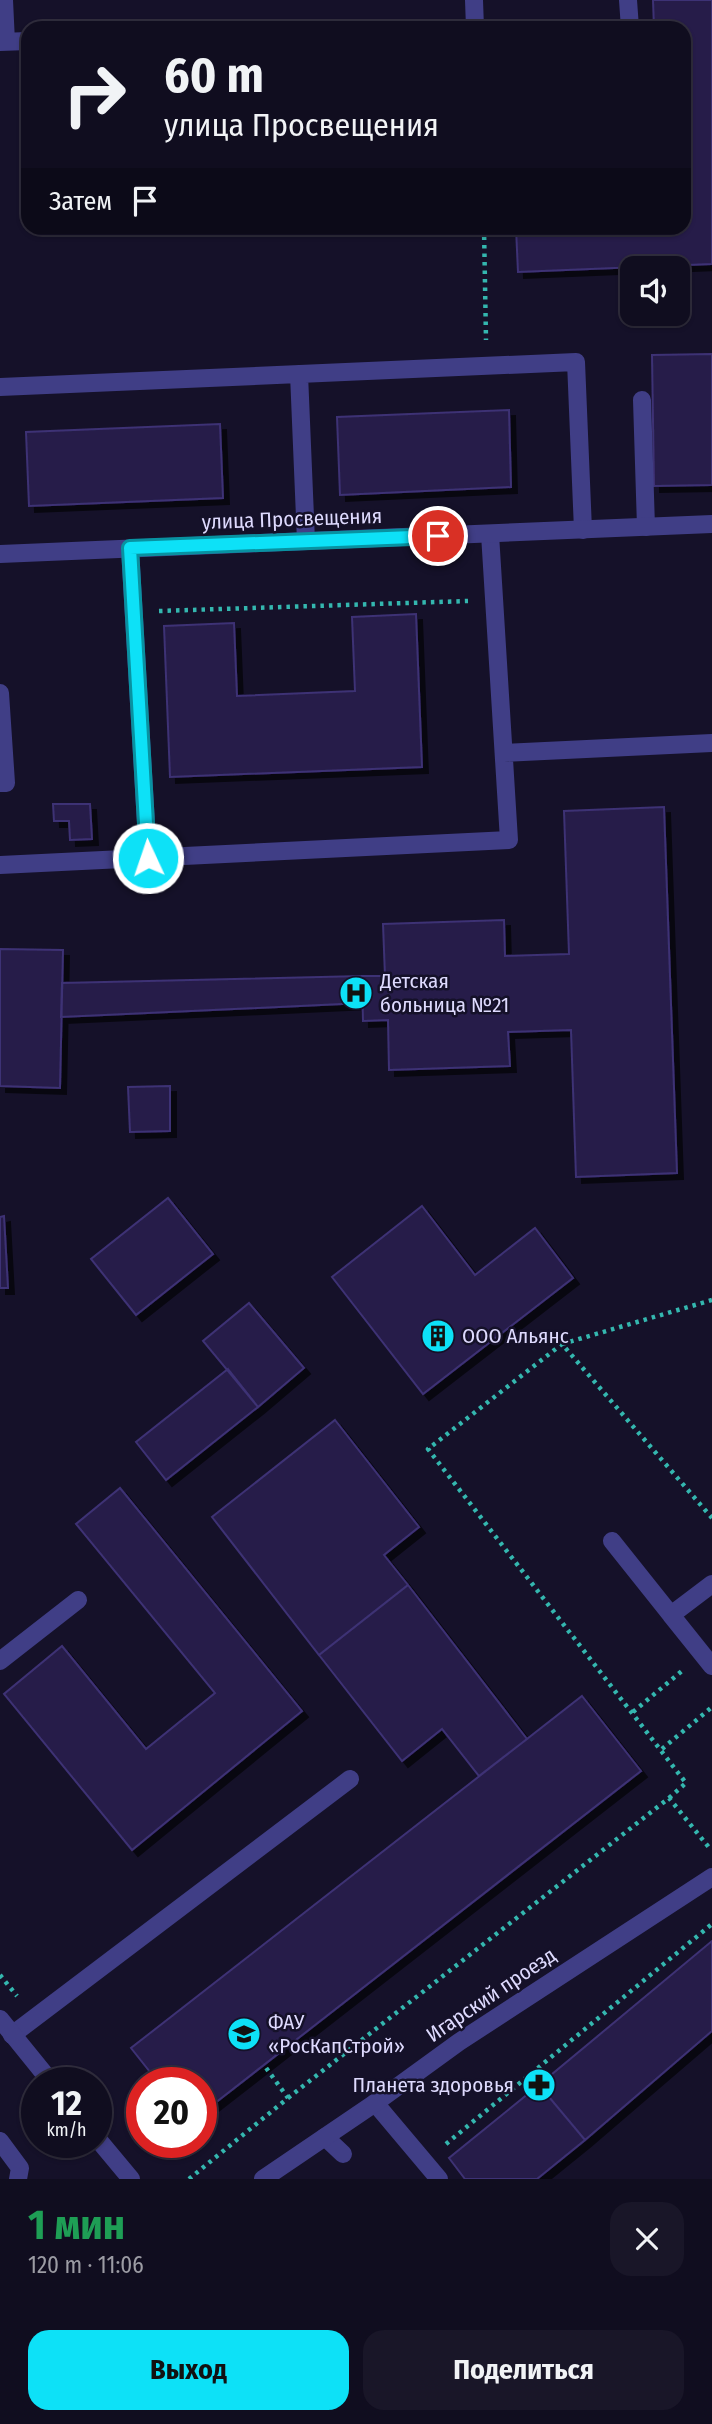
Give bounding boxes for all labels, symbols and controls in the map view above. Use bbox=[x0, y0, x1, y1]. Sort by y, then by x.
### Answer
text: 60 m bbox=[164, 46, 264, 105]
icon: right bbox=[49, 49, 140, 140]
text: улица Просвещения bbox=[164, 106, 439, 144]
icon: arrive bbox=[126, 182, 164, 220]
text: Затем bbox=[49, 186, 112, 217]
map controls bbox=[620, 256, 690, 326]
button: sound bbox=[620, 256, 690, 326]
street label: улица Просвещения bbox=[201, 503, 383, 535]
pin bbox=[408, 506, 468, 566]
icon: arrive bbox=[419, 517, 457, 555]
position arrow bbox=[111, 821, 185, 895]
place label: Детская больница №21 bbox=[379, 968, 509, 1018]
hospital icon: Детская больница №21 bbox=[337, 974, 375, 1012]
building icon: ООО Альянс bbox=[419, 1317, 457, 1355]
place label: ООО Альянс bbox=[462, 1323, 569, 1349]
street label: Игарский проезд bbox=[421, 1942, 561, 2048]
place label: ФАУ «РосКапСтрой» bbox=[268, 2009, 405, 2059]
school or university icon: ФАУ «РосКапСтрой» bbox=[225, 2015, 263, 2053]
pharmacy icon: Планета здоровья bbox=[520, 2066, 558, 2104]
speed limit sign: 20 bbox=[126, 2067, 217, 2158]
place label: Планета здоровья bbox=[353, 2072, 514, 2098]
text: 12 bbox=[51, 2082, 82, 2124]
text: km/h bbox=[46, 2119, 87, 2141]
text: 1 мин bbox=[28, 2200, 125, 2250]
button: close bbox=[610, 2202, 684, 2276]
text: 120 m · 11:06 bbox=[28, 2251, 144, 2279]
button: Выход bbox=[28, 2330, 349, 2410]
button: Поделиться bbox=[363, 2330, 684, 2410]

